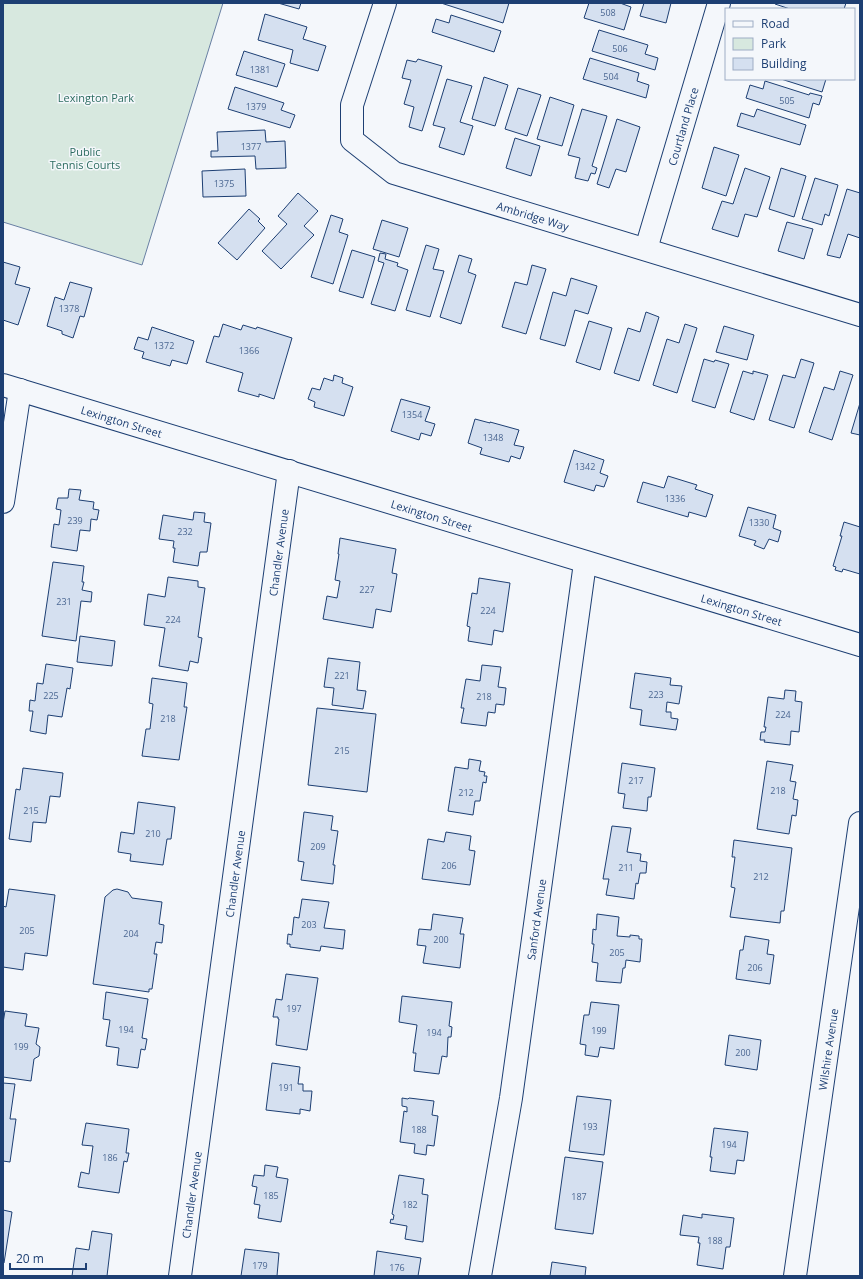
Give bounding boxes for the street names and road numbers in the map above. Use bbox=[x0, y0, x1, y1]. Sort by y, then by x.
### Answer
street label: Courtland Place bbox=[664, 85, 701, 167]
street label: Ambridge Way bbox=[495, 197, 571, 234]
street label: Lexington Street bbox=[79, 402, 164, 440]
street label: Lexington Street bbox=[389, 496, 474, 534]
street label: Chandler Avenue bbox=[265, 508, 291, 597]
street label: Lexington Street bbox=[699, 590, 784, 629]
street label: Chandler Avenue bbox=[221, 829, 248, 918]
street label: Sanford Avenue bbox=[523, 878, 549, 961]
street label: Wilshire Avenue bbox=[814, 1007, 841, 1091]
street label: Chandler Avenue bbox=[178, 1150, 204, 1239]

